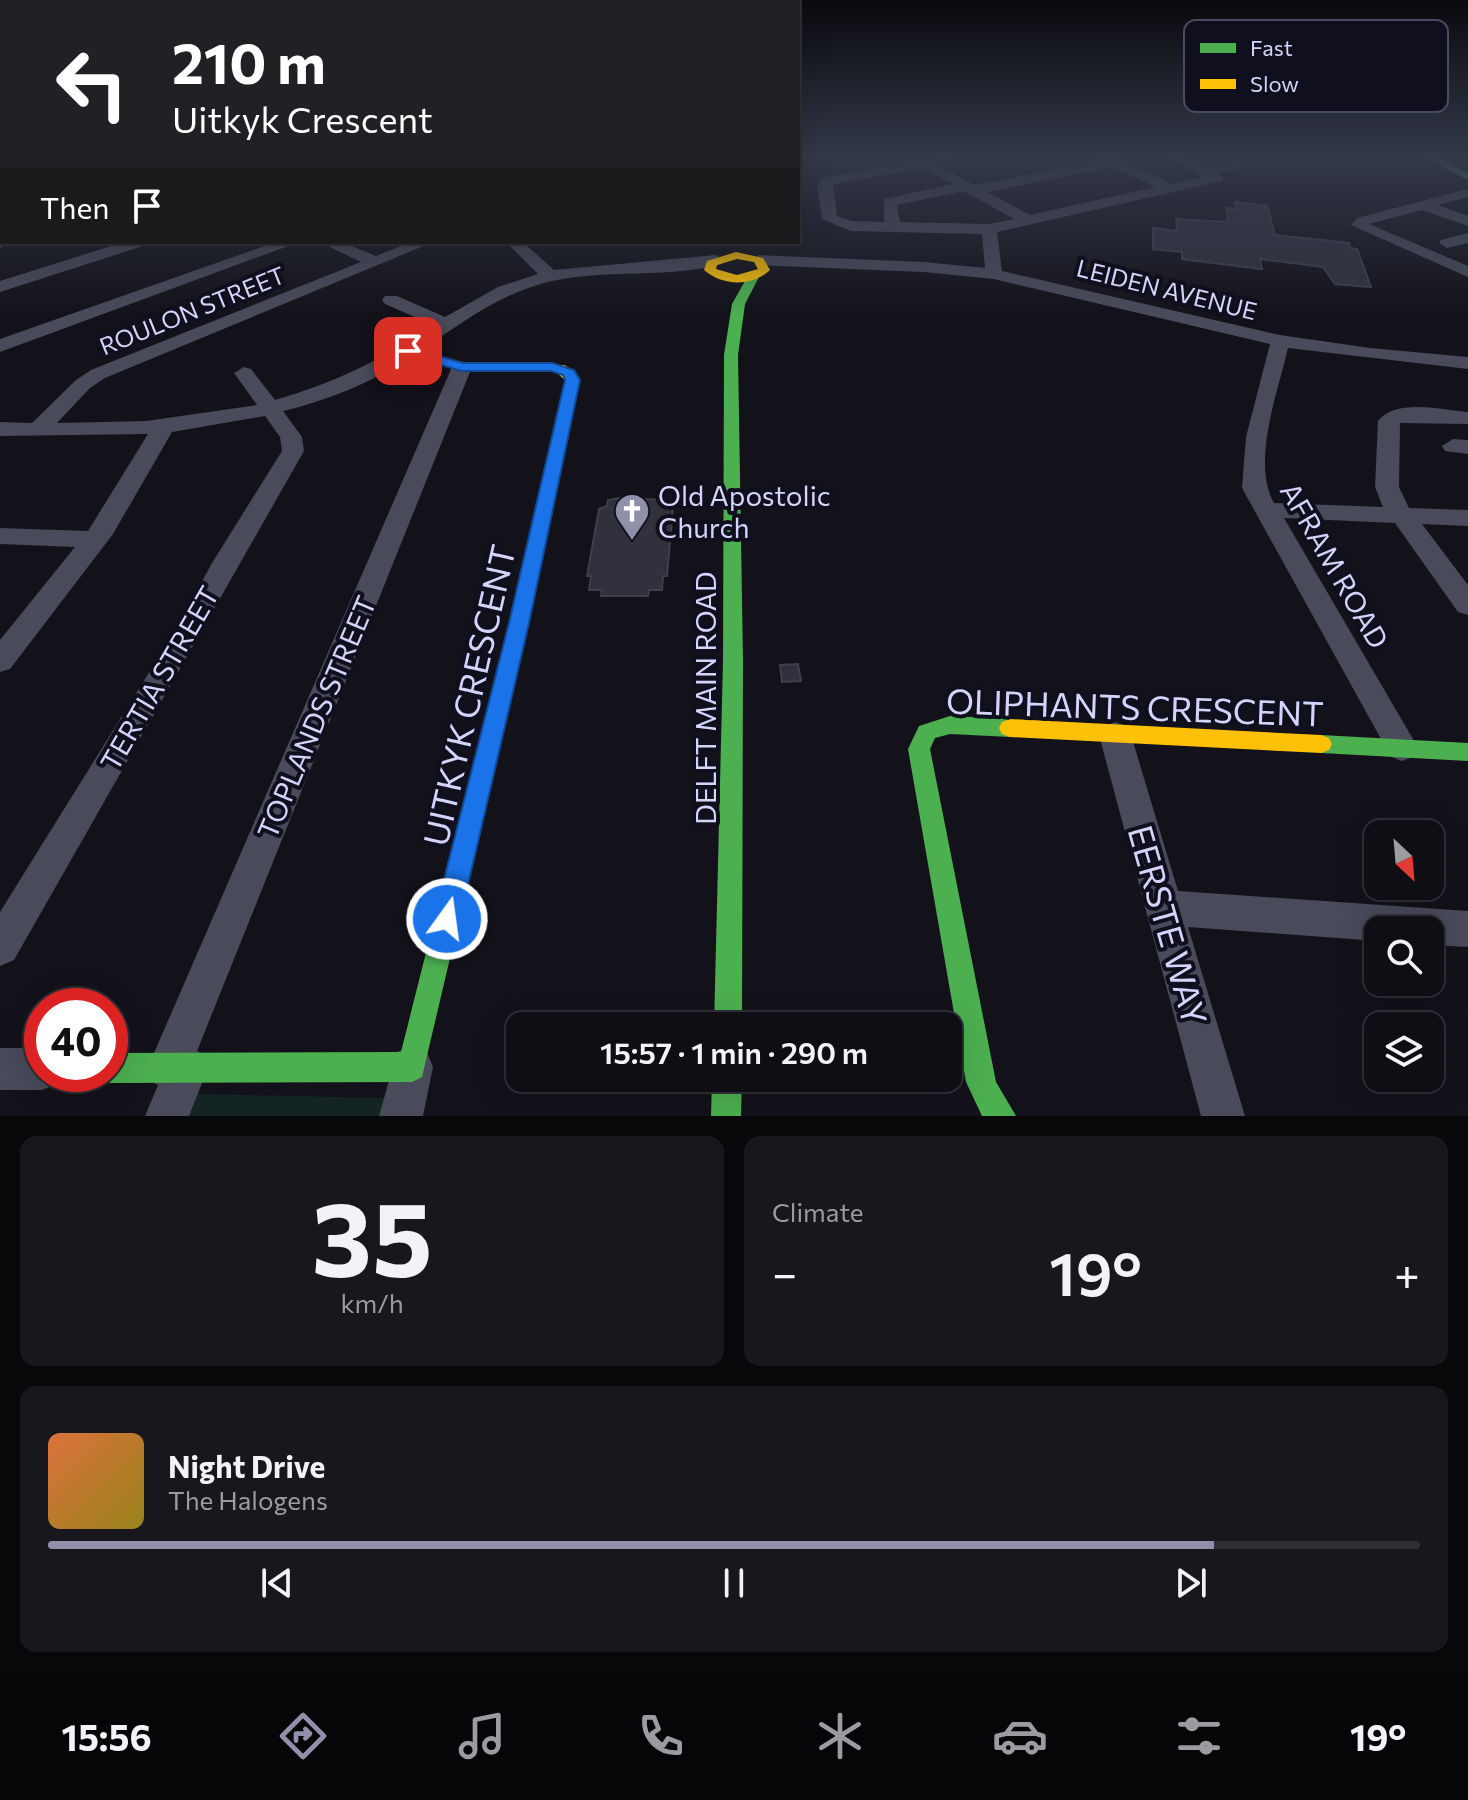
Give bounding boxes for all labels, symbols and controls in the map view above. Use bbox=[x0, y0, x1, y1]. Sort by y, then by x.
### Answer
legend bbox=[1184, 20, 1448, 112]
text: 210 m bbox=[172, 27, 326, 96]
icon: left bbox=[40, 32, 144, 136]
text: Fast bbox=[1250, 34, 1293, 61]
text: Slow bbox=[1250, 70, 1299, 97]
text: Uitkyk Crescent bbox=[172, 96, 433, 140]
icon: arrive bbox=[125, 184, 169, 228]
text: Then bbox=[40, 188, 109, 225]
street label: LEIDEN AVENUE bbox=[1074, 253, 1260, 325]
street label: ROULON STREET bbox=[95, 260, 289, 360]
pin bbox=[374, 317, 442, 385]
icon: arrive bbox=[386, 329, 430, 373]
street label: AFRAM ROAD bbox=[1274, 476, 1396, 654]
place label: Old Apostolic Church bbox=[658, 478, 831, 544]
church icon: Old Apostolic Church bbox=[613, 492, 651, 542]
street label: UITKYK CRESCENT bbox=[413, 540, 523, 850]
street label: DELFT MAIN ROAD bbox=[688, 571, 722, 825]
street label: TERTIA STREET bbox=[92, 580, 226, 776]
street label: TOPLANDS STREET bbox=[249, 591, 383, 843]
street label: OLIPHANTS CRESCENT bbox=[945, 678, 1325, 734]
street label: EERSTE WAY bbox=[1120, 820, 1218, 1030]
north arrow bbox=[1364, 820, 1444, 900]
map controls bbox=[1364, 820, 1444, 1092]
position arrow bbox=[405, 877, 489, 961]
button: search bbox=[1364, 916, 1444, 996]
speed limit sign: 40 bbox=[24, 988, 128, 1092]
button: layers bbox=[1364, 1012, 1444, 1092]
text: 15:57 · 1 min · 290 m bbox=[600, 1033, 868, 1070]
text: 35 bbox=[311, 1171, 433, 1298]
text: Climate bbox=[772, 1196, 864, 1227]
text: 19° bbox=[1049, 1235, 1142, 1308]
text: − bbox=[772, 1245, 797, 1299]
text: + bbox=[1394, 1245, 1420, 1299]
text: km/h bbox=[340, 1287, 404, 1318]
text: Night Drive bbox=[168, 1447, 325, 1484]
text: The Halogens bbox=[168, 1484, 328, 1515]
icon: previous bbox=[255, 1561, 299, 1605]
icon: pause bbox=[712, 1561, 756, 1605]
icon: next bbox=[1169, 1561, 1213, 1605]
icon: directions bbox=[275, 1708, 331, 1764]
icon: music bbox=[454, 1708, 510, 1764]
icon: phone bbox=[633, 1708, 689, 1764]
icon: climate bbox=[812, 1708, 868, 1764]
icon: car bbox=[992, 1708, 1048, 1764]
icon: filters bbox=[1171, 1708, 1227, 1764]
text: 15:56 bbox=[62, 1714, 152, 1758]
text: 19° bbox=[1350, 1714, 1406, 1758]

